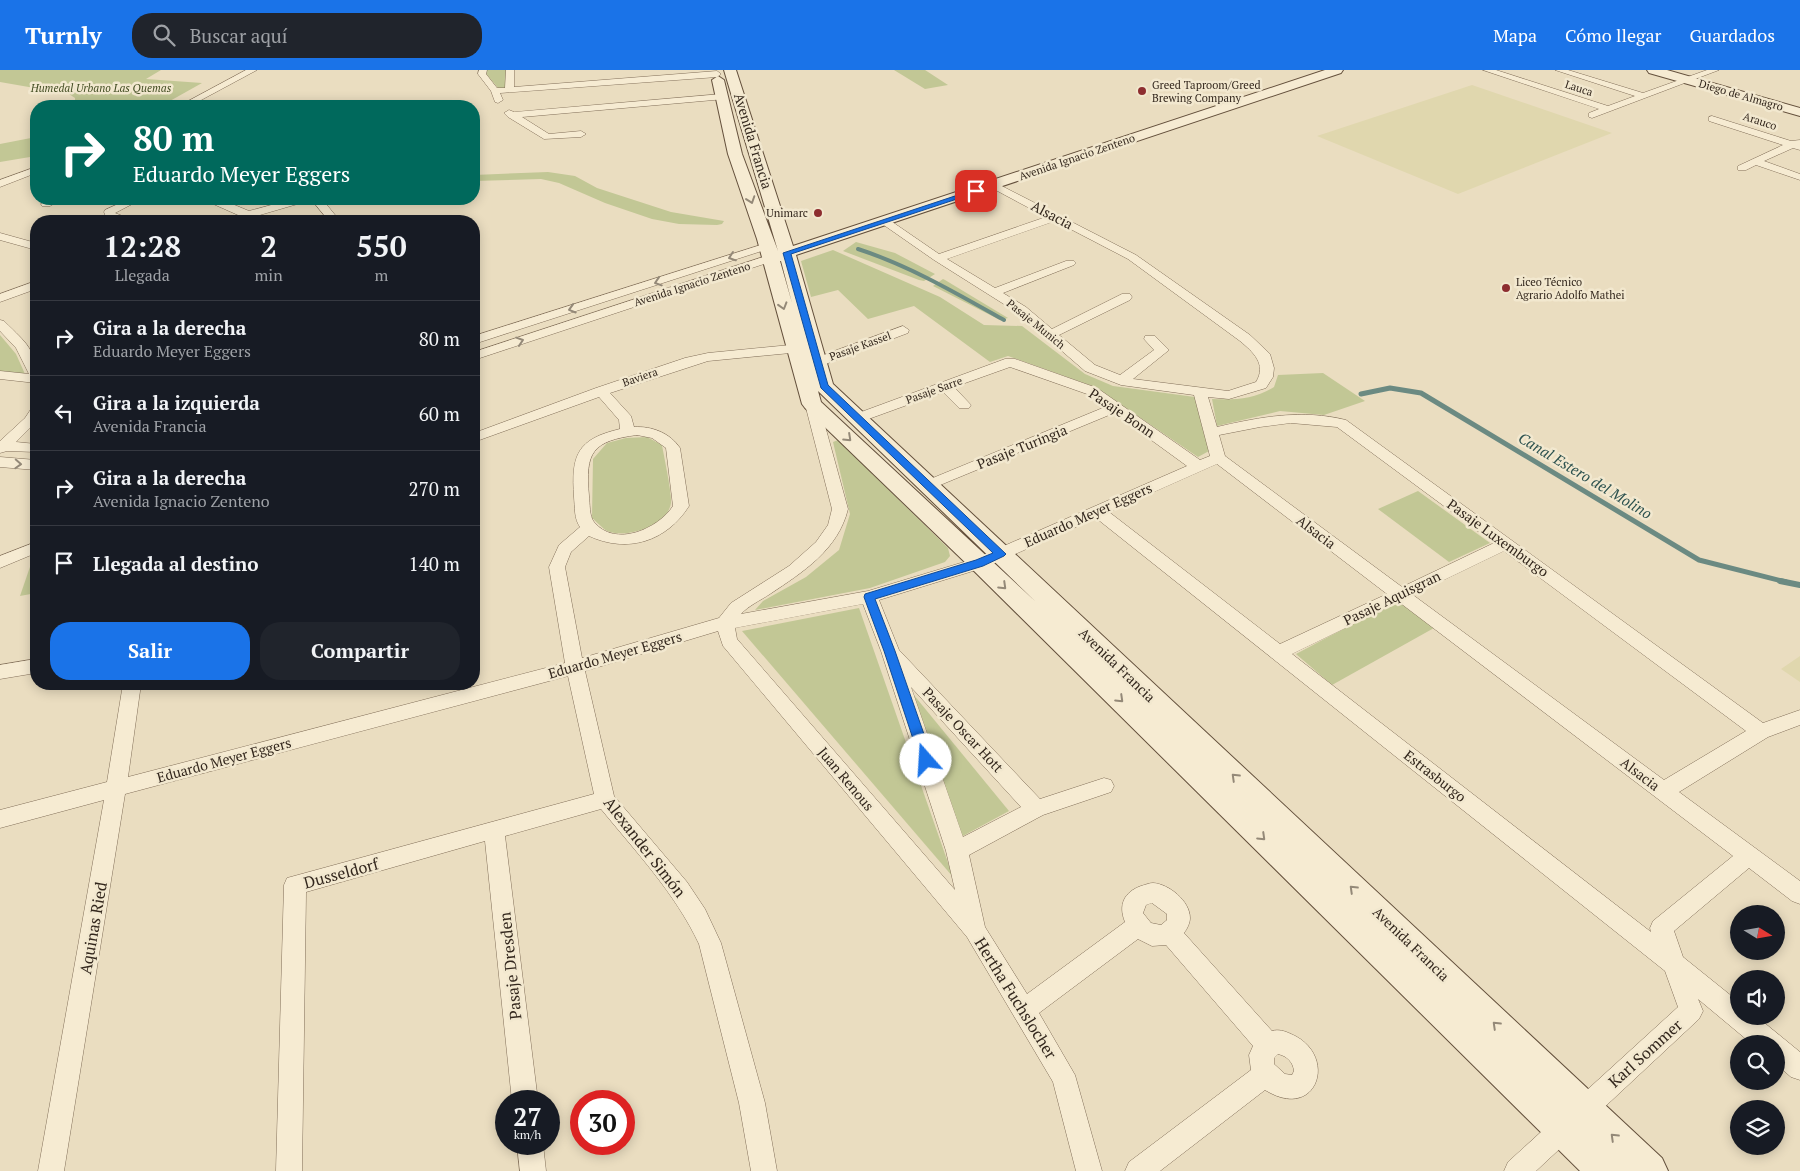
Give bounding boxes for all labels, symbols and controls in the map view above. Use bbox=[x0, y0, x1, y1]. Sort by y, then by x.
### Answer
search box bbox=[132, 13, 482, 58]
text: Turnly bbox=[25, 19, 102, 51]
icon: search bbox=[150, 21, 178, 49]
text: Buscar aquí bbox=[190, 23, 287, 48]
text: Mapa bbox=[1493, 23, 1537, 47]
text: Cómo llegar bbox=[1565, 23, 1661, 47]
text: Guardados bbox=[1689, 23, 1775, 47]
street label: Diego de Almagro bbox=[1697, 76, 1785, 114]
street label: Lauca bbox=[1563, 77, 1595, 99]
place label: Greed Taproom/Greed Brewing Company bbox=[1152, 78, 1261, 105]
park label: Humedal Urbano Las Quemas bbox=[30, 81, 172, 95]
marker: Greed Taproom/Greed Brewing Company bbox=[1136, 85, 1148, 97]
street label: Avenida Francia bbox=[730, 91, 777, 191]
street label: Arauco bbox=[1741, 109, 1779, 133]
text: 80 m bbox=[133, 115, 214, 161]
icon: right bbox=[50, 120, 115, 185]
street label: Avenida Ignacio Zenteno bbox=[1017, 131, 1137, 183]
text: Eduardo Meyer Eggers bbox=[133, 159, 350, 188]
pin bbox=[955, 170, 997, 212]
icon: arrive bbox=[962, 177, 990, 205]
one-way arrow bbox=[746, 195, 756, 204]
street label: Alsacia bbox=[1028, 196, 1076, 233]
place label: Unimarc bbox=[766, 206, 808, 220]
marker: Unimarc bbox=[812, 207, 824, 219]
text: 12:28 bbox=[103, 226, 181, 266]
text: 2 bbox=[260, 226, 277, 266]
text: 550 bbox=[356, 226, 407, 266]
one-way arrow bbox=[728, 252, 737, 262]
street label: Avenida Ignacio Zenteno bbox=[632, 259, 752, 309]
text: Llegada bbox=[115, 264, 170, 286]
text: min bbox=[255, 264, 283, 286]
text: m bbox=[374, 264, 388, 286]
place label: Liceo Técnico Agrario Adolfo Mathei bbox=[1516, 275, 1625, 302]
one-way arrow bbox=[654, 276, 663, 286]
marker: Liceo Técnico Agrario Adolfo Mathei bbox=[1500, 282, 1512, 294]
street label: Pasaje Munich bbox=[1004, 296, 1068, 352]
one-way arrow bbox=[778, 301, 788, 309]
one-way arrow bbox=[568, 304, 577, 314]
text: Gira a la derecha bbox=[93, 315, 246, 340]
icon: right bbox=[50, 324, 78, 352]
text: 80 m bbox=[419, 326, 460, 351]
street label: Pasaje Kassel bbox=[827, 328, 893, 364]
one-way arrow bbox=[515, 337, 524, 347]
text: Eduardo Meyer Eggers bbox=[93, 340, 251, 362]
street label: Baviera bbox=[620, 364, 660, 390]
street label: Pasaje Sarre bbox=[904, 373, 965, 407]
street label: Pasaje Bonn bbox=[1085, 383, 1160, 442]
text: Gira a la izquierda bbox=[93, 390, 260, 415]
icon: left bbox=[50, 399, 78, 427]
text: 60 m bbox=[419, 401, 460, 426]
text: Avenida Francia bbox=[93, 415, 207, 437]
street label: Pasaje Turingia bbox=[974, 420, 1070, 473]
water label: Canal Estero del Molino bbox=[1515, 427, 1656, 523]
one-way arrow bbox=[842, 432, 851, 441]
one-way arrow bbox=[14, 458, 22, 469]
text: Gira a la derecha bbox=[93, 465, 246, 490]
icon: right bbox=[50, 474, 78, 502]
text: 270 m bbox=[409, 476, 460, 501]
street label: Eduardo Meyer Eggers bbox=[1021, 478, 1155, 551]
text: Avenida Ignacio Zenteno bbox=[93, 490, 270, 512]
street label: Pasaje Luxemburgo bbox=[1444, 494, 1553, 581]
street label: Alsacia bbox=[1293, 511, 1340, 553]
icon: arrive bbox=[50, 549, 78, 577]
text: Llegada al destino bbox=[93, 551, 259, 576]
text: 140 m bbox=[409, 551, 460, 576]
street label: Pasaje Aquisgran bbox=[1340, 566, 1444, 629]
one-way arrow bbox=[998, 580, 1007, 589]
button: Salir bbox=[50, 622, 250, 680]
button: Compartir bbox=[260, 622, 460, 680]
street label: Avenida Francia bbox=[1075, 623, 1160, 706]
street label: Eduardo Meyer Eggers bbox=[546, 626, 684, 683]
street label: Pasaje Oscar Hott bbox=[919, 683, 1008, 777]
one-way arrow bbox=[1114, 693, 1123, 702]
street label: Eduardo Meyer Eggers bbox=[155, 732, 293, 787]
position arrow bbox=[899, 733, 951, 785]
street label: Juan Renous bbox=[814, 743, 879, 814]
street label: Estrasburgo bbox=[1400, 745, 1471, 806]
street label: Alsacia bbox=[1617, 753, 1664, 795]
one-way arrow bbox=[1232, 774, 1241, 783]
street label: Alexander Simón bbox=[599, 792, 691, 902]
one-way arrow bbox=[1256, 831, 1265, 840]
street label: Dusseldorf bbox=[301, 852, 382, 894]
street label: Aquinas Ried bbox=[74, 880, 112, 976]
one-way arrow bbox=[1350, 886, 1359, 895]
street label: Avenida Francia bbox=[1369, 902, 1454, 985]
north arrow bbox=[1730, 905, 1785, 960]
map controls bbox=[1730, 905, 1785, 1155]
street label: Pasaje Dresden bbox=[493, 911, 527, 1021]
street label: Hertha Fuchslocher bbox=[970, 933, 1063, 1064]
button: sound bbox=[1730, 970, 1785, 1025]
street label: Karl Sommer bbox=[1603, 1013, 1687, 1092]
one-way arrow bbox=[1493, 1022, 1502, 1031]
button: search bbox=[1730, 1035, 1785, 1090]
speed limit sign: 30 bbox=[570, 1090, 635, 1155]
text: 27 bbox=[513, 1100, 542, 1133]
button: layers bbox=[1730, 1100, 1785, 1155]
text: km/h bbox=[514, 1127, 541, 1142]
one-way arrow bbox=[1610, 1134, 1619, 1143]

